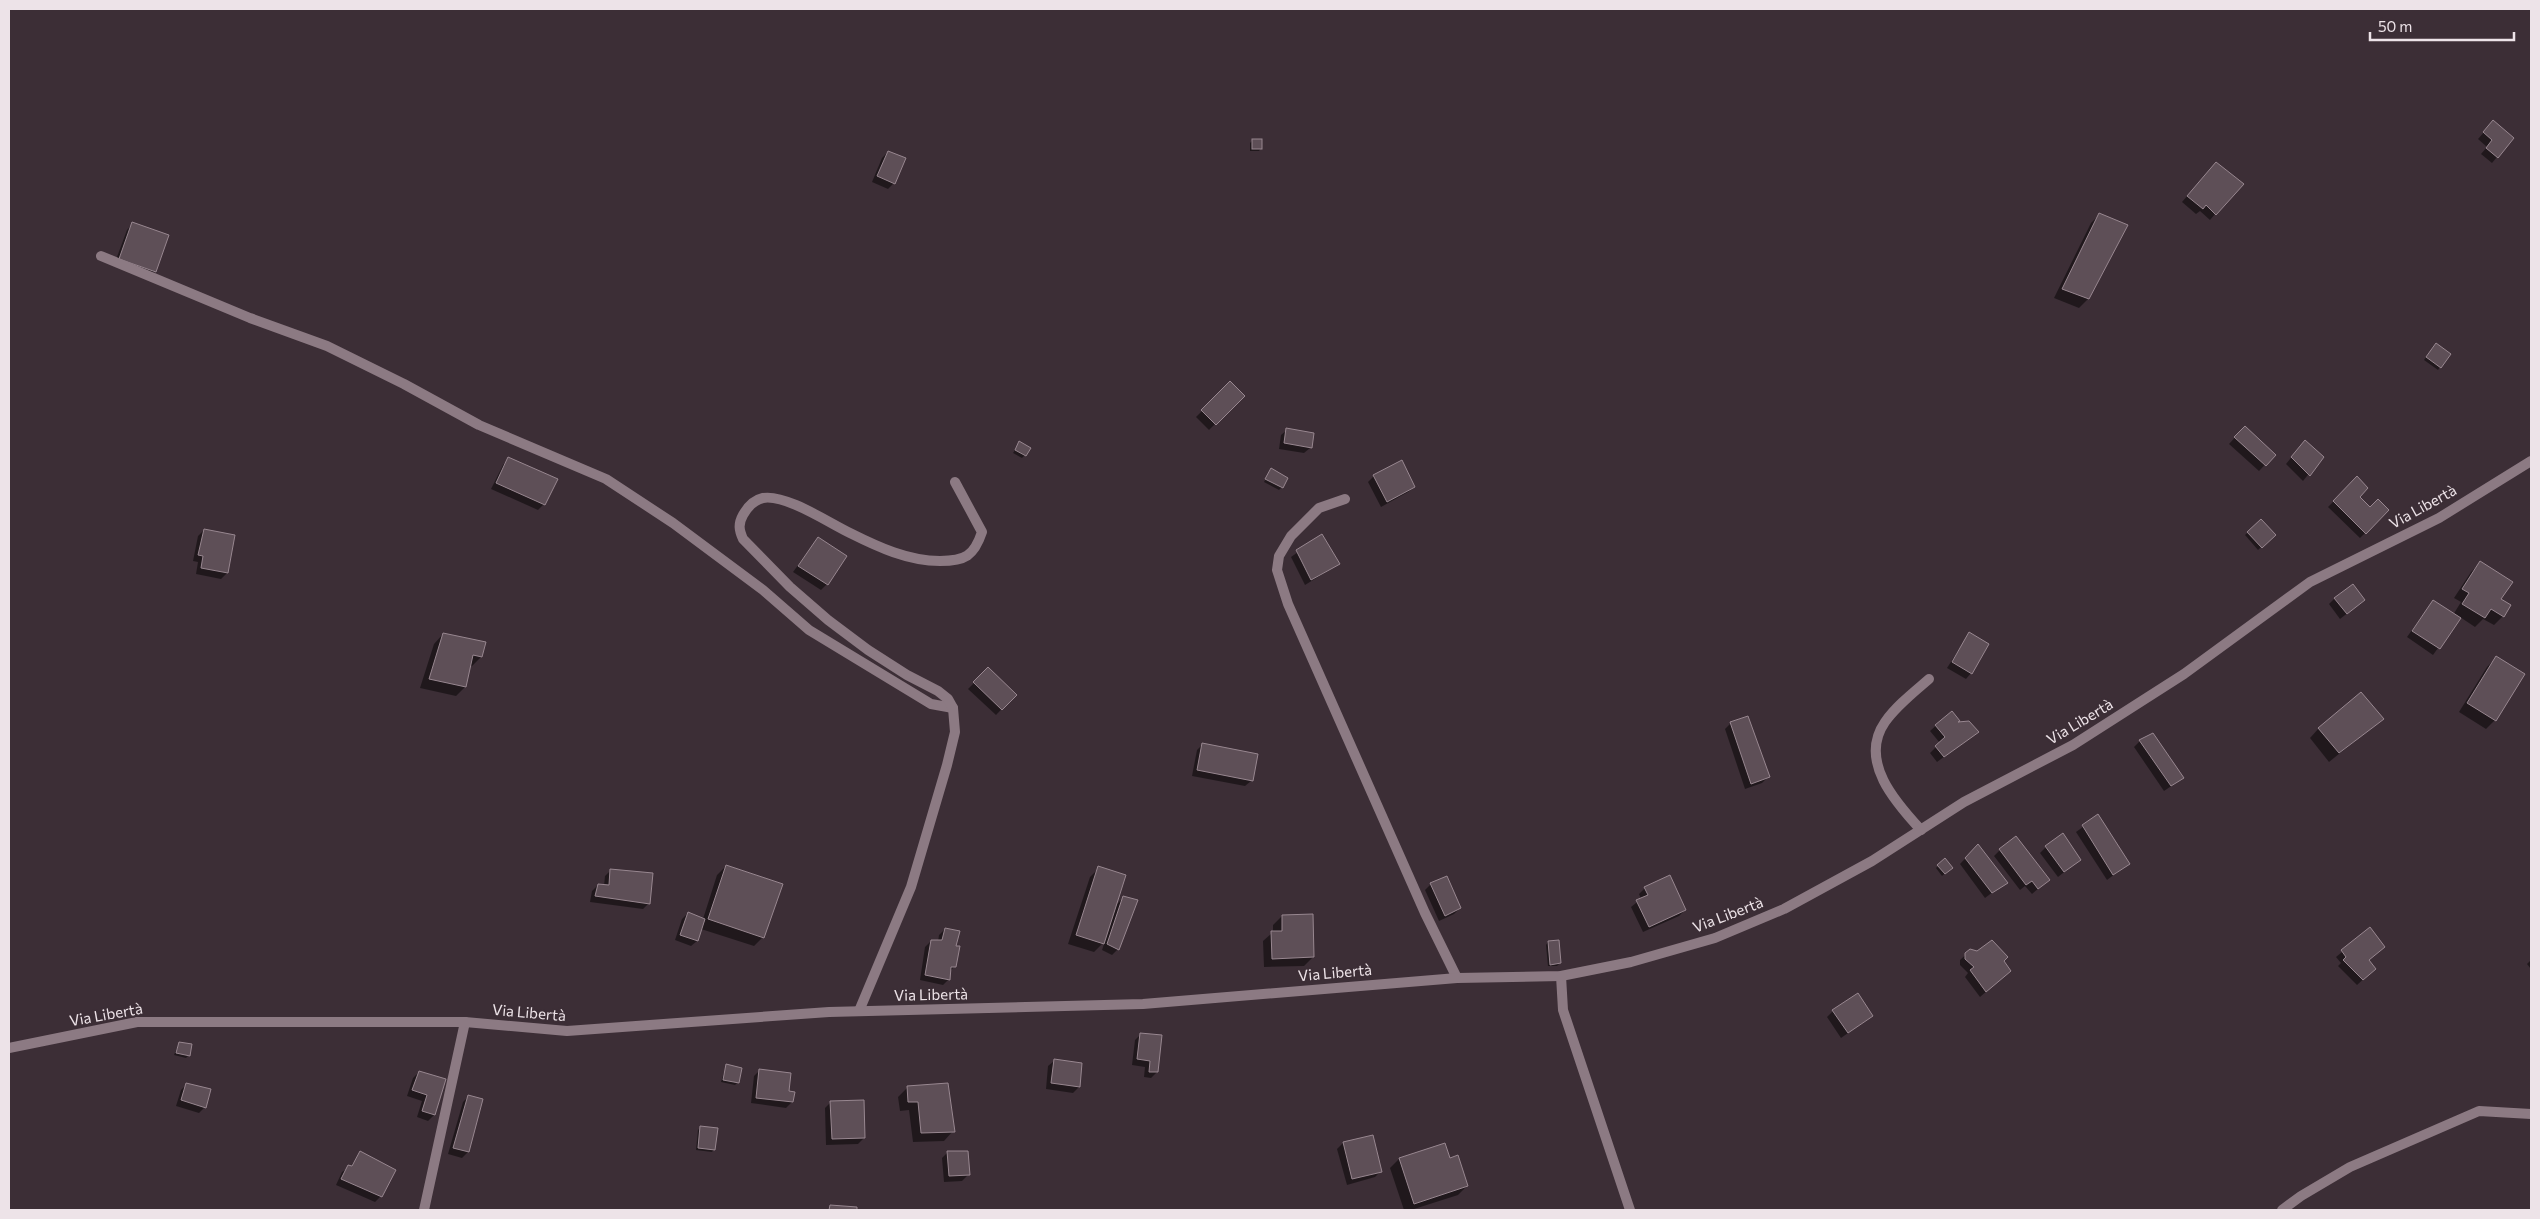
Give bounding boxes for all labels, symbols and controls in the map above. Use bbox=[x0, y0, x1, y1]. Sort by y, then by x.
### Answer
scale bar bbox=[2370, 10, 2514, 42]
text: 50 m bbox=[2378, 17, 2412, 35]
street label: Via Libertà bbox=[2386, 480, 2459, 532]
street label: Via Libertà bbox=[2043, 694, 2116, 748]
street label: Via Libertà bbox=[1690, 892, 1765, 936]
street label: Via Libertà bbox=[1297, 960, 1373, 984]
street label: Via Libertà bbox=[894, 984, 968, 1004]
street label: Via Libertà bbox=[68, 999, 144, 1029]
street label: Via Libertà bbox=[491, 1000, 567, 1024]

